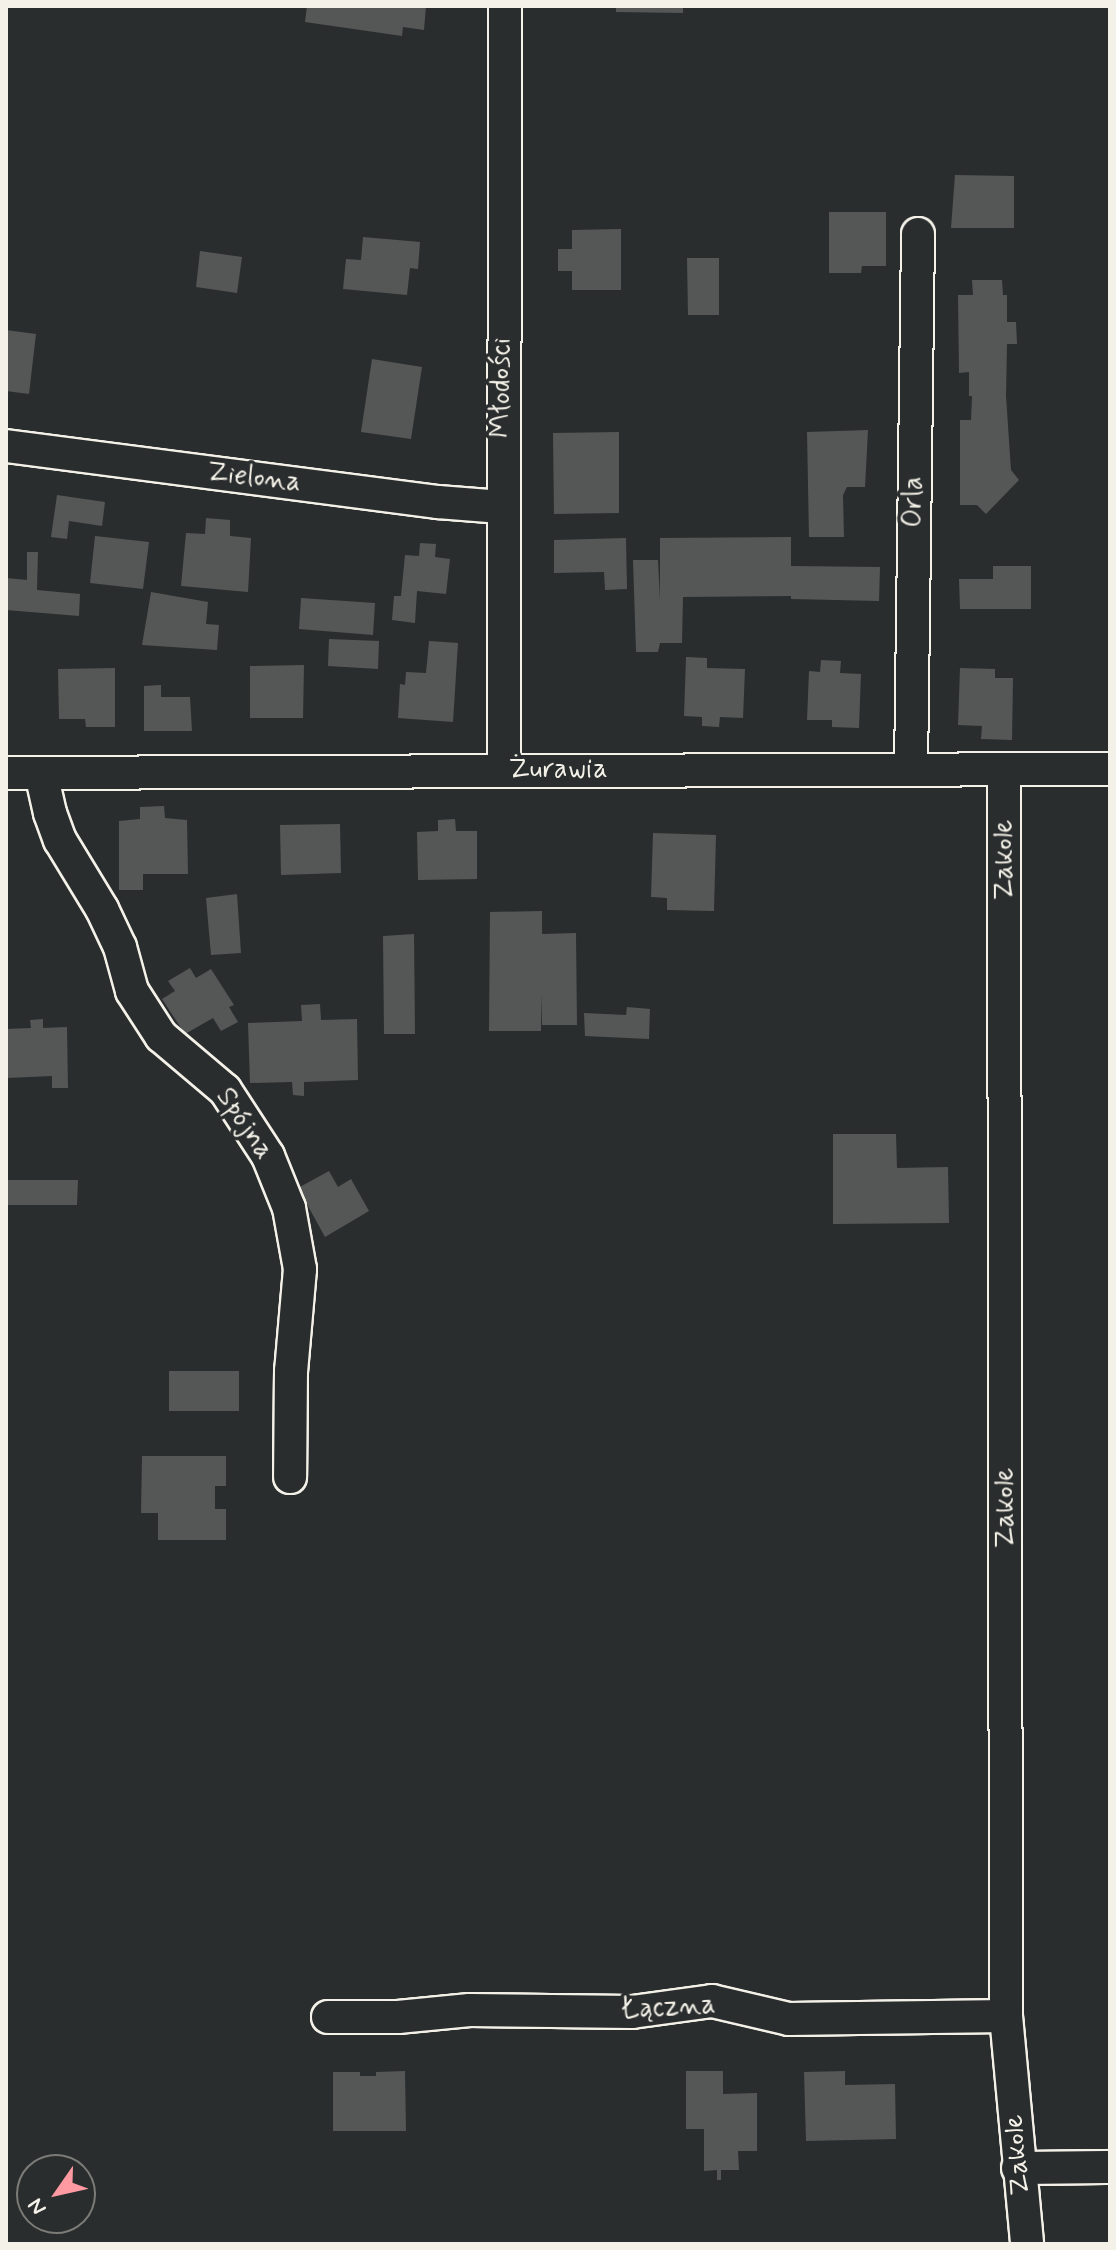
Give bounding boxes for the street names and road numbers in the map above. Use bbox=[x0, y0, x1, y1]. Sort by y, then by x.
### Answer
street label: Młodości bbox=[485, 338, 519, 438]
street label: Zielona bbox=[205, 456, 303, 500]
street label: Orla bbox=[897, 476, 931, 528]
street label: Żurawia bbox=[508, 753, 608, 787]
street label: Zakole bbox=[988, 820, 1022, 900]
street label: Spójna bbox=[208, 1082, 280, 1166]
street label: Zakole bbox=[989, 1468, 1023, 1548]
street label: Łączna bbox=[620, 1989, 716, 2027]
street label: Zakole bbox=[998, 2113, 1038, 2197]

